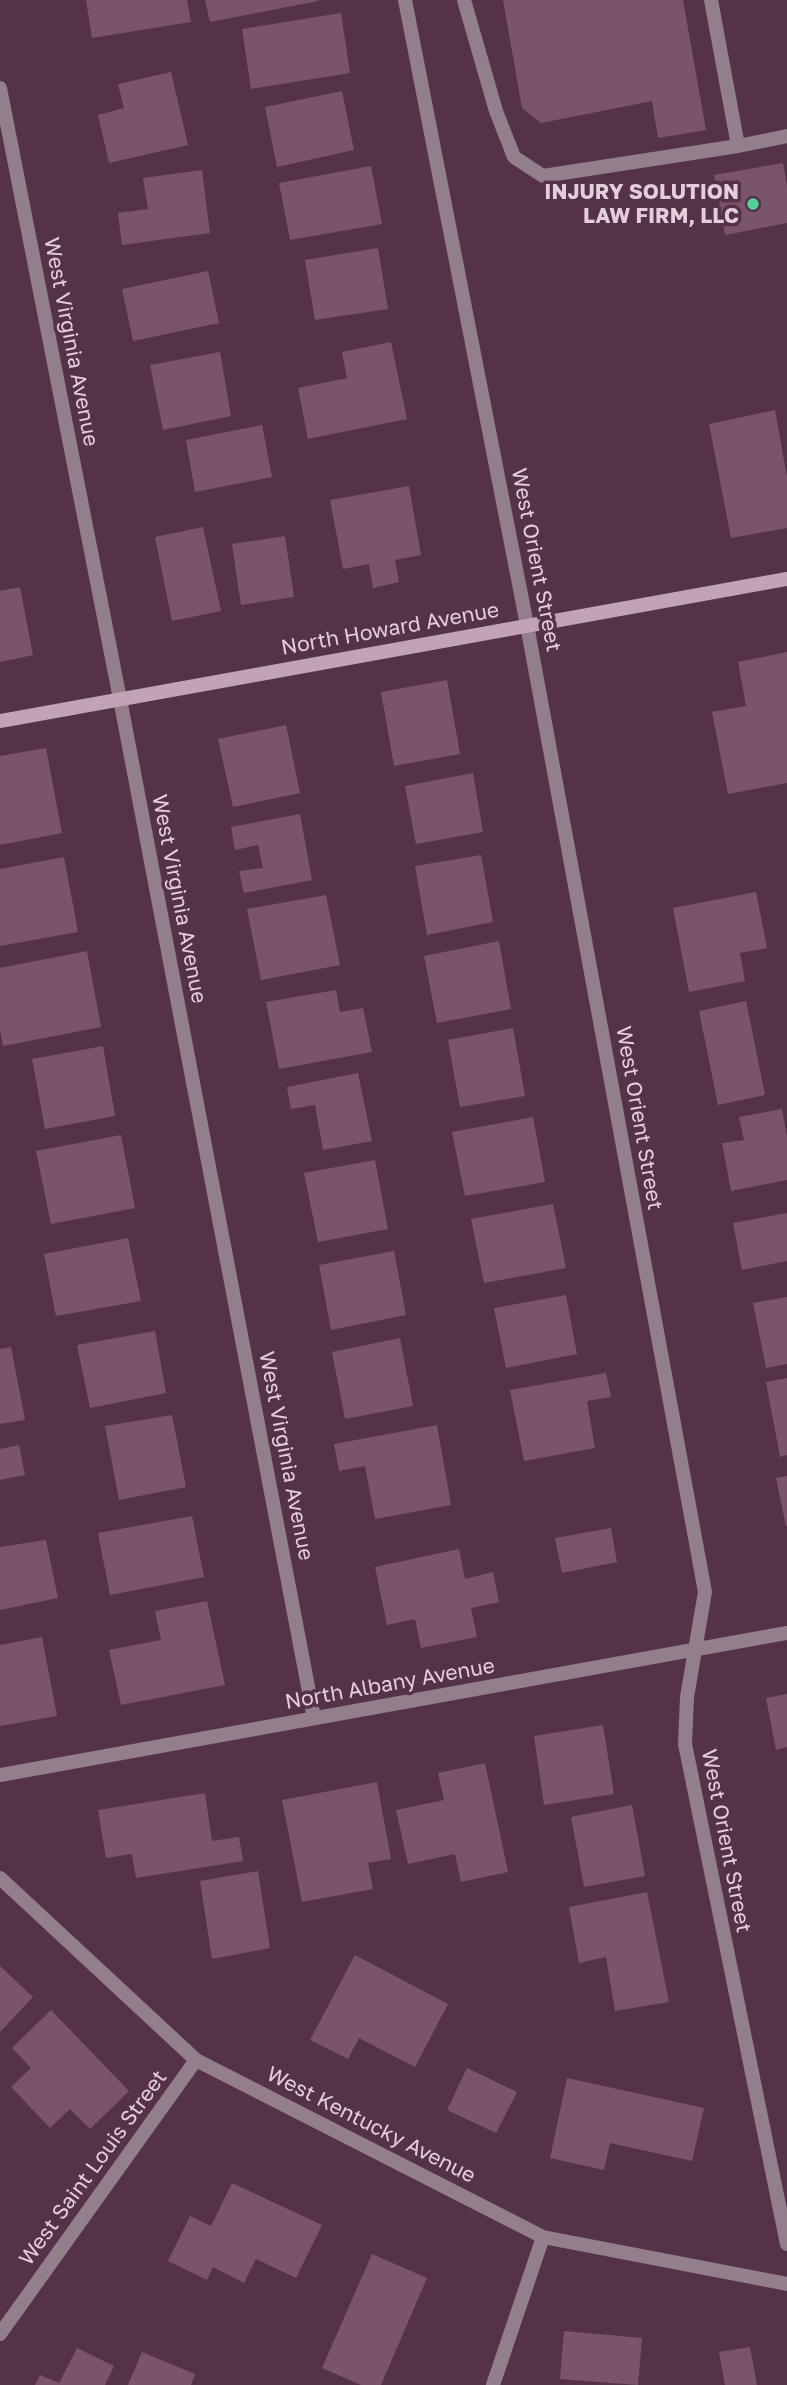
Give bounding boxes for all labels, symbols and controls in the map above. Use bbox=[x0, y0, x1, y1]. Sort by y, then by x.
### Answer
place label: INJURY SOLUTION LAW FIRM, LLC bbox=[544, 179, 739, 229]
marker: INJURY SOLUTION LAW FIRM, LLC bbox=[745, 196, 761, 212]
street label: West Virginia Avenue bbox=[38, 235, 104, 449]
street label: West Orient Street bbox=[506, 466, 566, 654]
street label: North Howard Avenue bbox=[279, 597, 501, 661]
street label: West Virginia Avenue bbox=[146, 792, 212, 1006]
street label: West Orient Street bbox=[610, 1024, 668, 1212]
street label: West Virginia Avenue bbox=[253, 1349, 319, 1563]
street label: North Albany Avenue bbox=[283, 1653, 497, 1715]
street label: West Orient Street bbox=[696, 1747, 756, 1935]
street label: West Kentucky Avenue bbox=[262, 2061, 480, 2189]
street label: West Saint Louis Street bbox=[14, 2066, 172, 2270]

